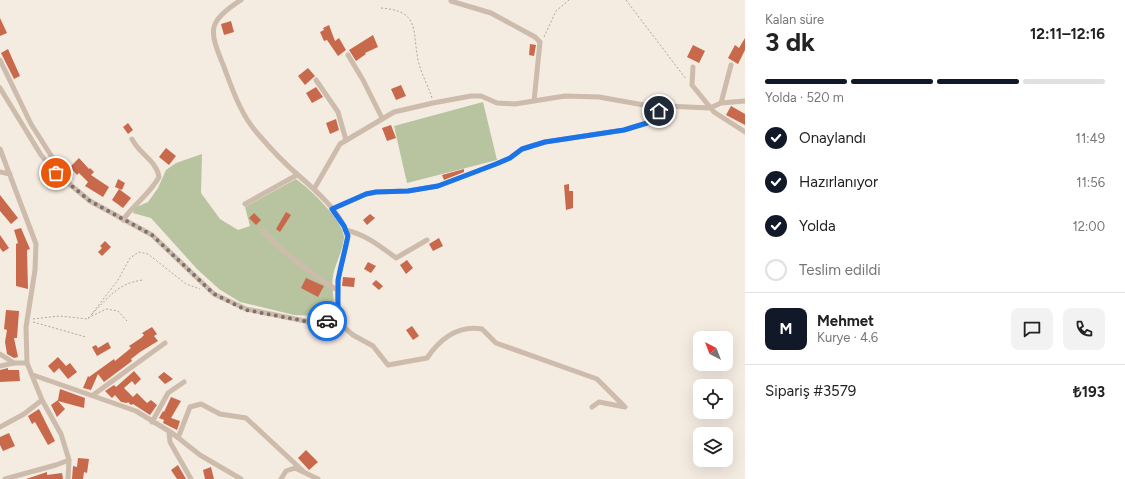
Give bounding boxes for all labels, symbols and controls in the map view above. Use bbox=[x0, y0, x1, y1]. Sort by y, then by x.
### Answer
text: Kalan süre bbox=[765, 12, 824, 27]
text: 12:11–12:16 bbox=[1030, 25, 1105, 43]
text: 3 dk bbox=[765, 26, 815, 58]
text: Yolda · 520 m bbox=[765, 90, 844, 105]
pin bbox=[642, 94, 676, 128]
icon: home bbox=[648, 100, 670, 122]
icon: check bbox=[765, 127, 787, 149]
text: Onaylandı bbox=[799, 129, 866, 147]
text: 11:49 bbox=[1076, 131, 1105, 146]
pin bbox=[39, 156, 73, 190]
icon: bag bbox=[45, 162, 67, 184]
icon: check bbox=[765, 171, 787, 193]
text: Hazırlanıyor bbox=[799, 173, 878, 191]
text: 11:56 bbox=[1076, 175, 1105, 190]
icon: check bbox=[765, 215, 787, 237]
text: Yolda bbox=[799, 217, 836, 235]
text: 12:00 bbox=[1072, 219, 1105, 234]
text: Teslim edildi bbox=[799, 261, 881, 279]
courier bbox=[307, 301, 347, 341]
button: chat bbox=[1011, 308, 1053, 350]
button: phone bbox=[1063, 308, 1105, 350]
icon: car bbox=[316, 310, 338, 332]
text: Mehmet bbox=[817, 312, 874, 330]
text: M bbox=[780, 320, 792, 338]
text: Kurye · 4.6 bbox=[817, 330, 878, 345]
north arrow bbox=[693, 331, 733, 371]
map controls bbox=[693, 331, 733, 467]
button: locate bbox=[693, 379, 733, 419]
text: Sipariş #3579 bbox=[765, 382, 856, 400]
text: ₺193 bbox=[1073, 383, 1105, 401]
button: layers bbox=[693, 427, 733, 467]

